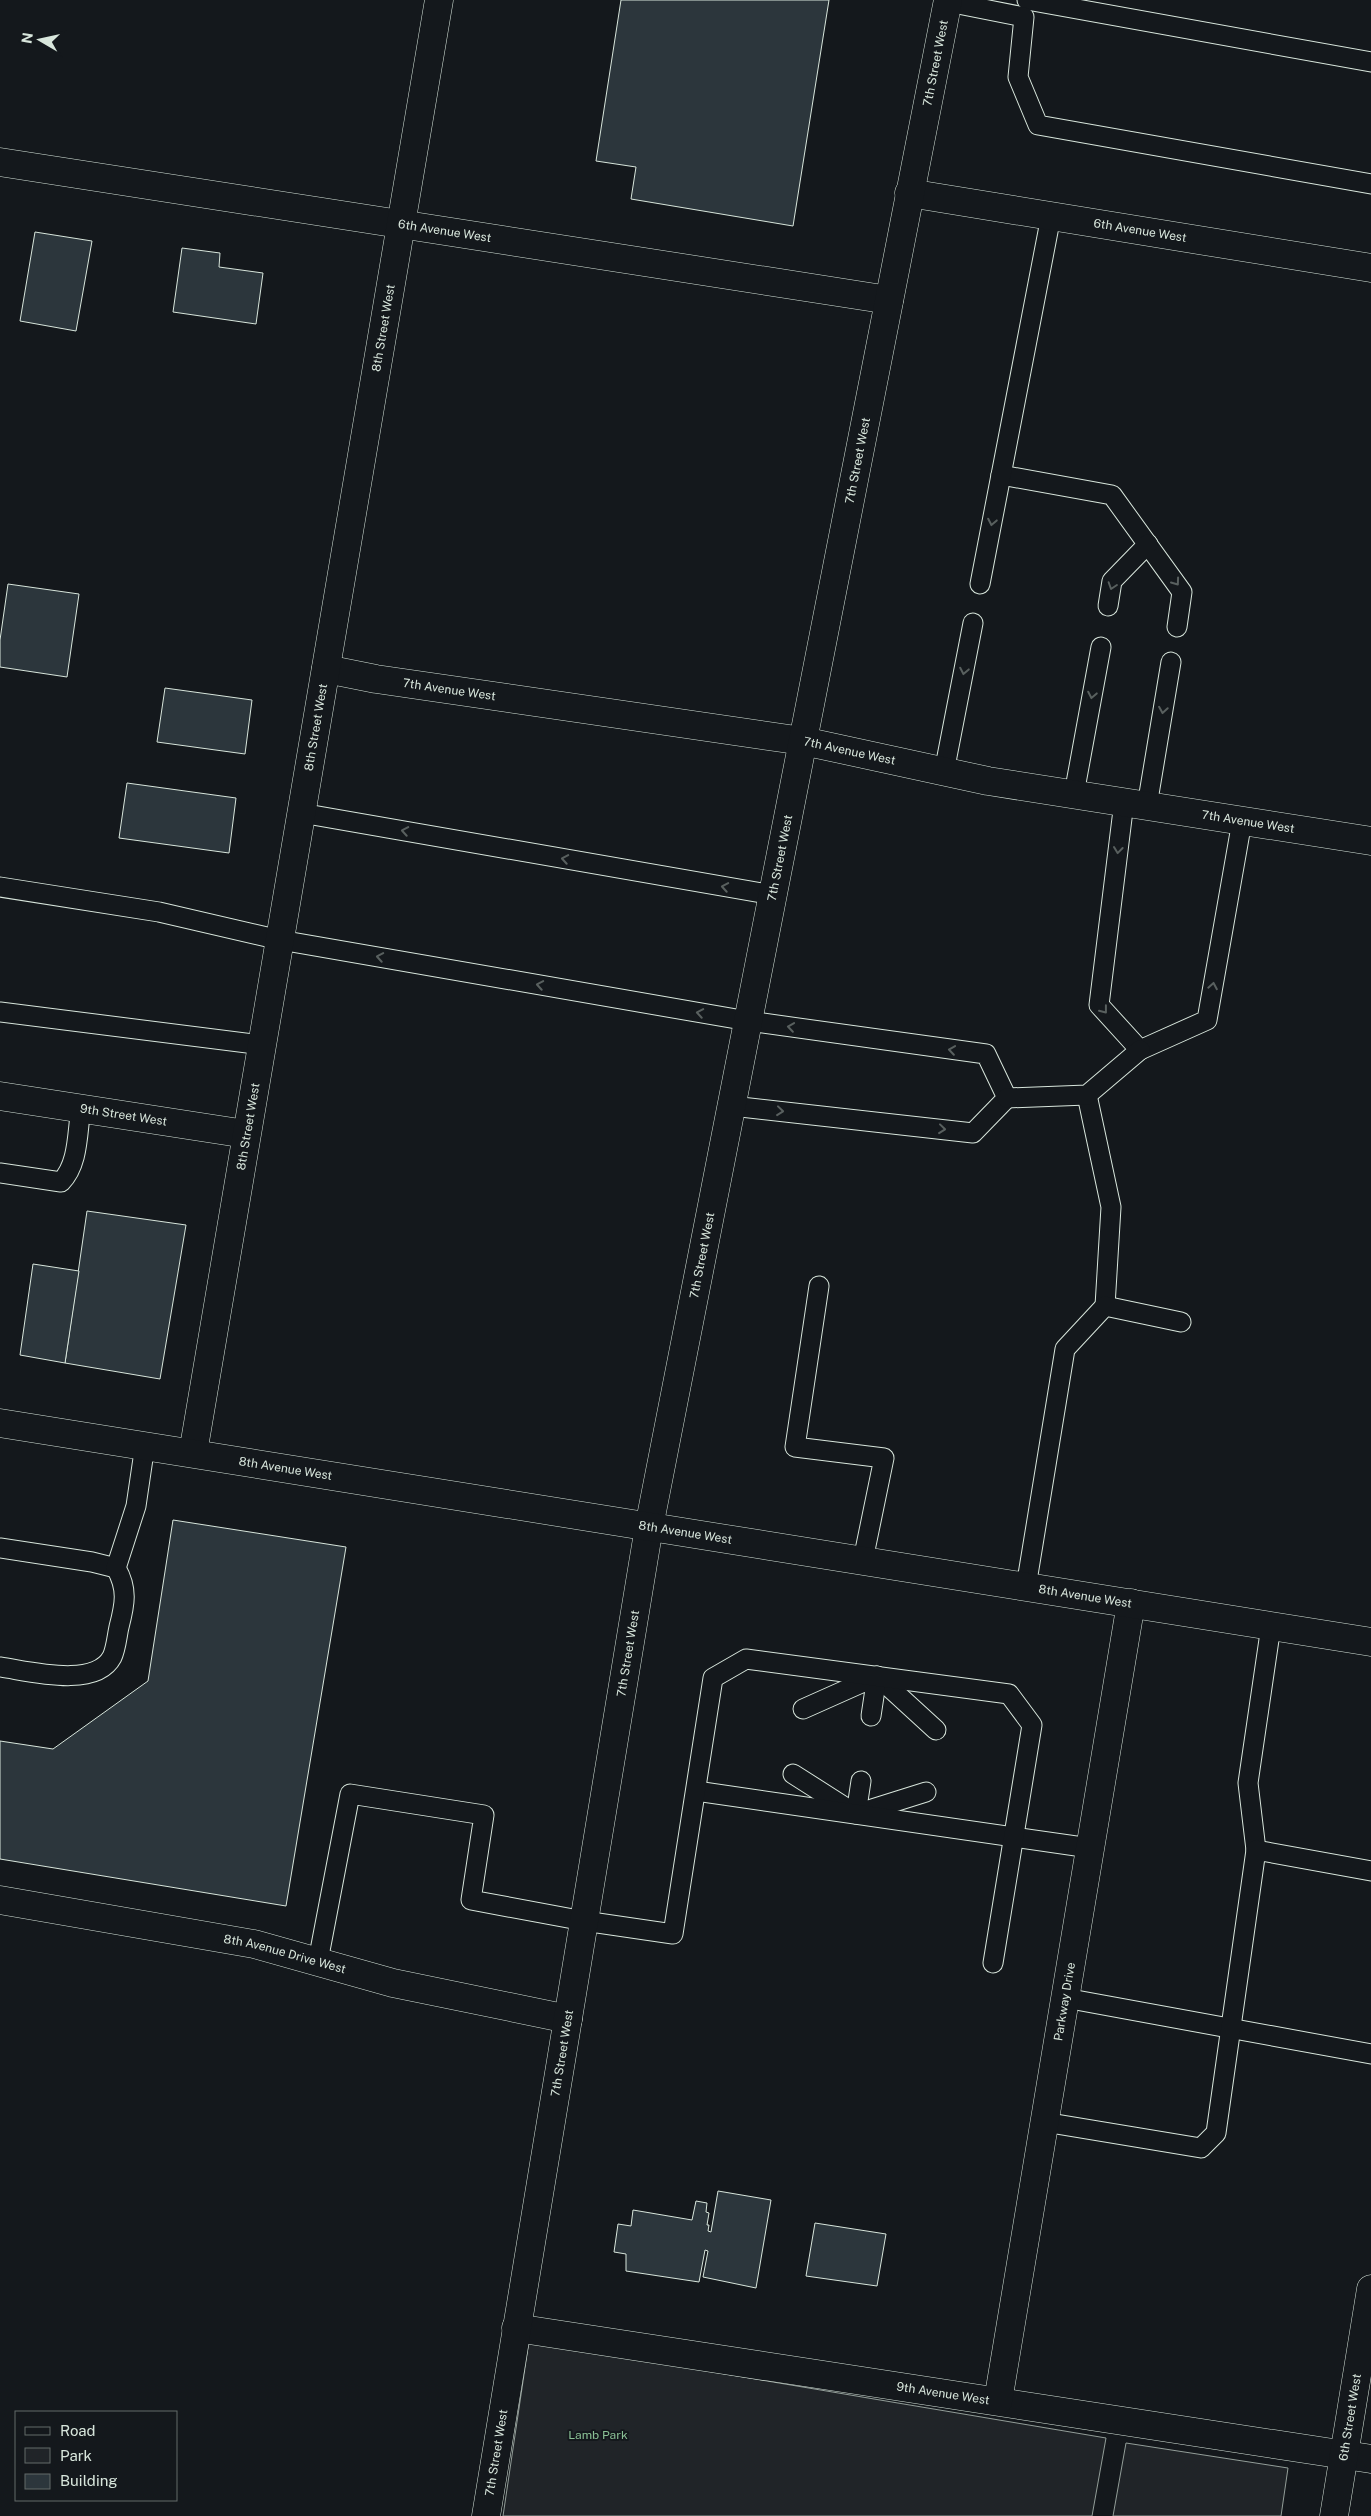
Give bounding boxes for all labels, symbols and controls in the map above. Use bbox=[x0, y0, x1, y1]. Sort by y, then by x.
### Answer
north arrow bbox=[15, 15, 65, 65]
street label: 7th Street West bbox=[920, 18, 951, 108]
text: N bbox=[18, 31, 36, 45]
street label: 6th Avenue West bbox=[1092, 216, 1188, 245]
street label: 6th Avenue West bbox=[397, 217, 493, 245]
street label: 8th Street West bbox=[369, 283, 398, 373]
street label: 7th Street West bbox=[843, 416, 873, 505]
one-way arrow bbox=[987, 518, 998, 527]
one-way arrow bbox=[1170, 576, 1179, 586]
one-way arrow bbox=[1108, 581, 1118, 590]
one-way arrow bbox=[959, 667, 969, 676]
street label: 7th Avenue West bbox=[402, 676, 497, 703]
street label: 8th Street West bbox=[302, 682, 330, 772]
one-way arrow bbox=[1088, 691, 1098, 700]
one-way arrow bbox=[1158, 705, 1168, 714]
street label: 7th Avenue West bbox=[802, 734, 897, 768]
street label: 7th Avenue West bbox=[1201, 808, 1296, 836]
street label: 7th Street West bbox=[765, 813, 795, 902]
one-way arrow bbox=[400, 826, 409, 836]
one-way arrow bbox=[1113, 847, 1124, 855]
one-way arrow bbox=[560, 854, 569, 864]
one-way arrow bbox=[720, 883, 729, 893]
one-way arrow bbox=[375, 953, 384, 963]
one-way arrow bbox=[536, 981, 544, 991]
one-way arrow bbox=[1207, 981, 1217, 990]
one-way arrow bbox=[1099, 1004, 1108, 1013]
one-way arrow bbox=[696, 1009, 704, 1019]
one-way arrow bbox=[787, 1023, 796, 1033]
one-way arrow bbox=[948, 1045, 957, 1055]
street label: 8th Street West bbox=[234, 1082, 263, 1171]
street label: 9th Street West bbox=[79, 1101, 168, 1129]
one-way arrow bbox=[777, 1105, 785, 1116]
one-way arrow bbox=[938, 1123, 946, 1134]
street label: 7th Street West bbox=[687, 1211, 718, 1300]
street label: 8th Avenue West bbox=[238, 1454, 333, 1483]
street label: 8th Avenue West bbox=[638, 1518, 733, 1547]
street label: 8th Avenue West bbox=[1038, 1582, 1133, 1611]
street label: 7th Street West bbox=[614, 1609, 642, 1698]
street label: 8th Avenue Drive West bbox=[222, 1932, 348, 1977]
street label: Parkway Drive bbox=[1051, 1961, 1078, 2042]
street label: 7th Street West bbox=[548, 2008, 576, 2098]
street label: 6th Street West bbox=[1336, 2372, 1364, 2462]
street label: 9th Avenue West bbox=[895, 2379, 991, 2408]
street label: 7th Street West bbox=[482, 2408, 511, 2497]
legend bbox=[15, 2411, 178, 2501]
text: Road bbox=[60, 2422, 96, 2439]
park label: Lamb Park bbox=[568, 2428, 628, 2442]
text: Park bbox=[60, 2447, 92, 2464]
text: Building bbox=[60, 2472, 118, 2489]

